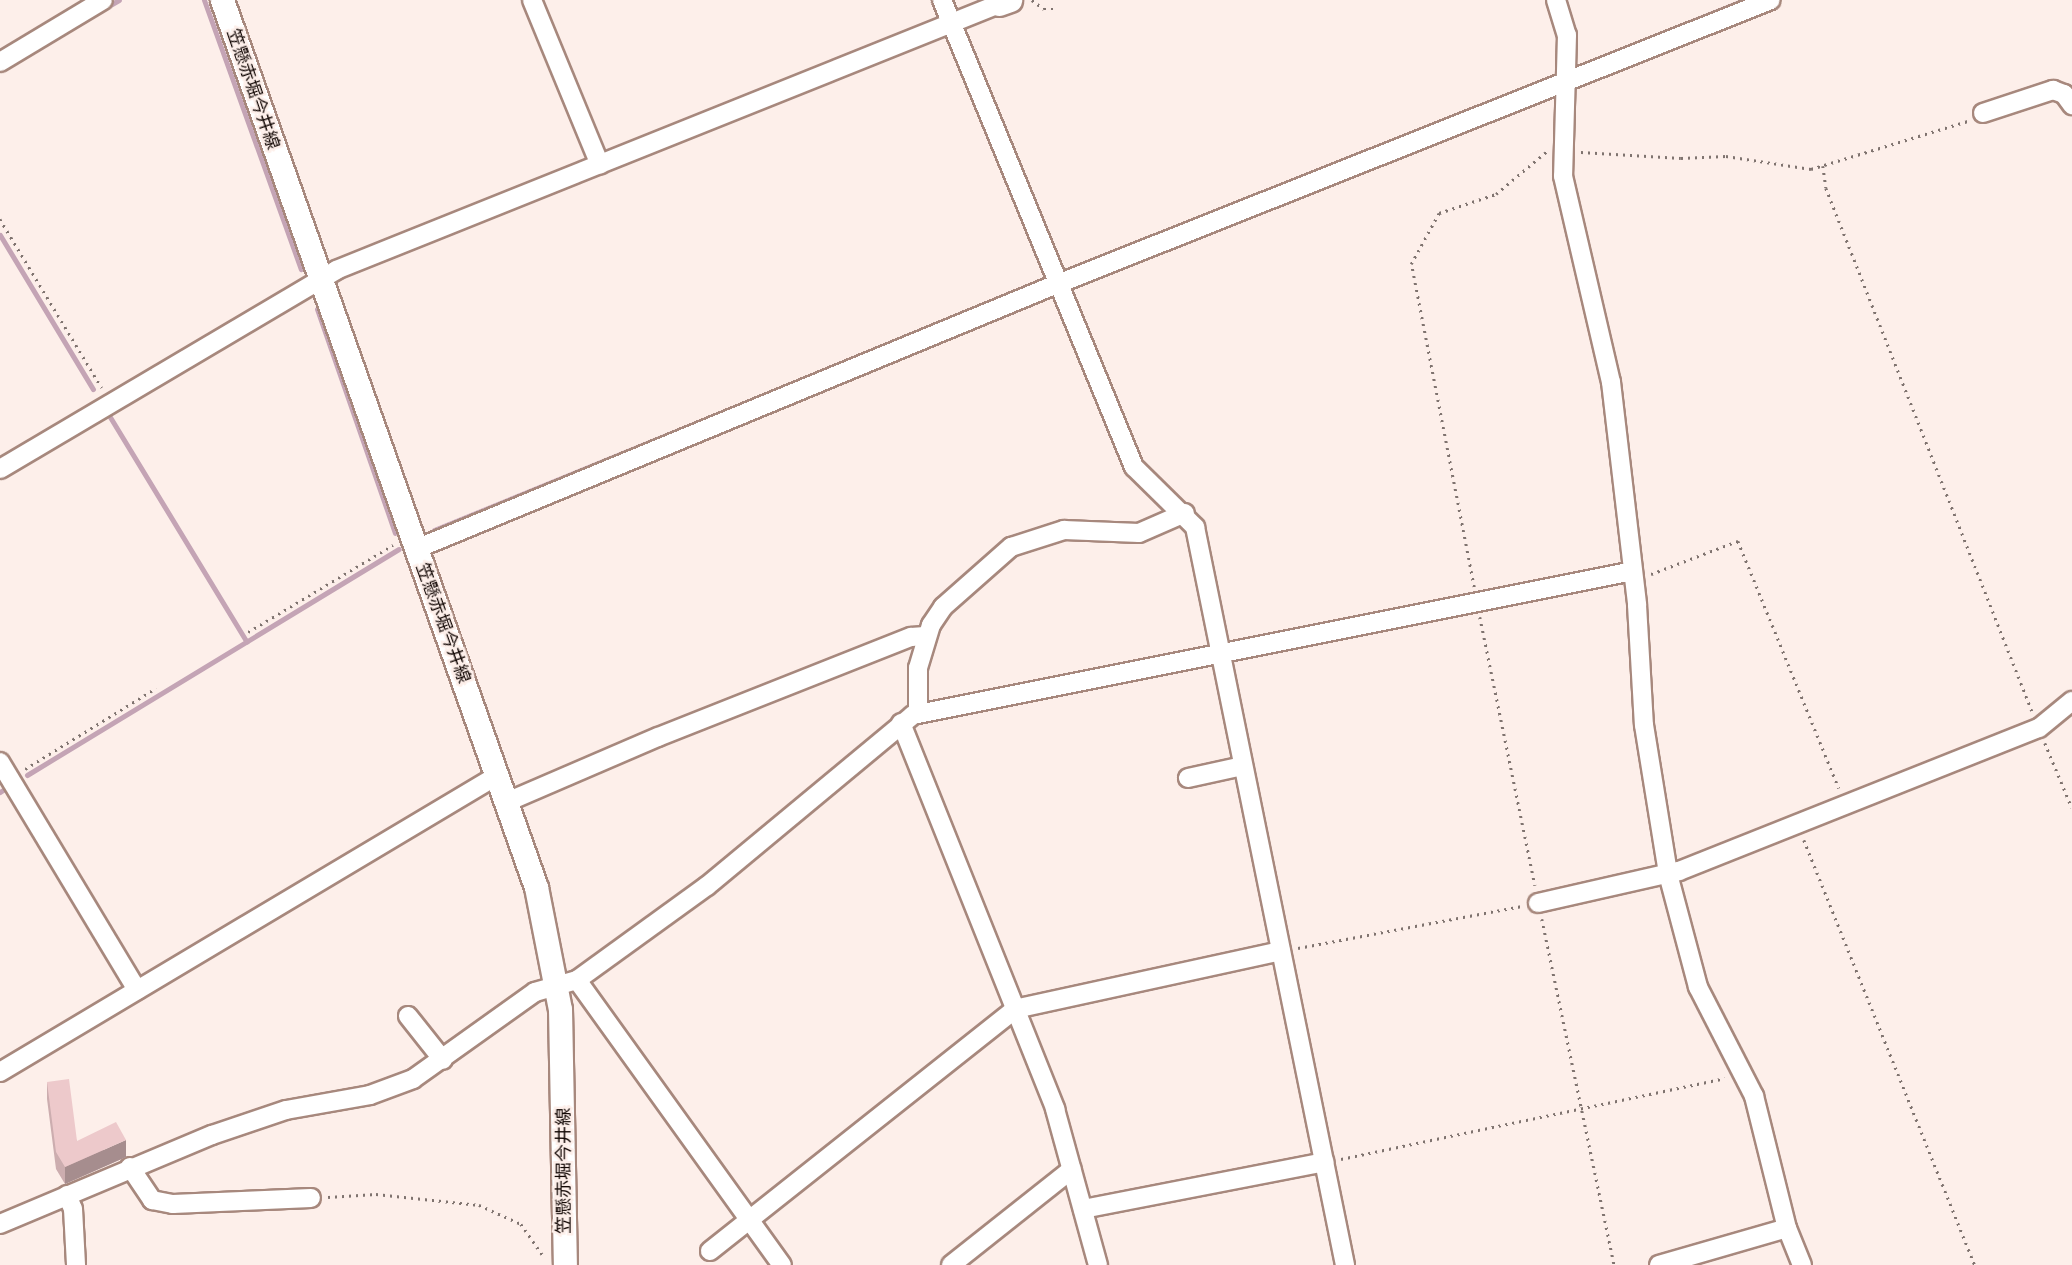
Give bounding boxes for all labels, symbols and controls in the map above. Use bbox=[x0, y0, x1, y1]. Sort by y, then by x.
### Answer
street label: 笠懸赤堀今井線 bbox=[222, 26, 284, 152]
street label: 笠懸赤堀今井線 bbox=[411, 560, 475, 686]
street label: 笠懸赤堀今井線 bbox=[553, 1108, 575, 1234]

